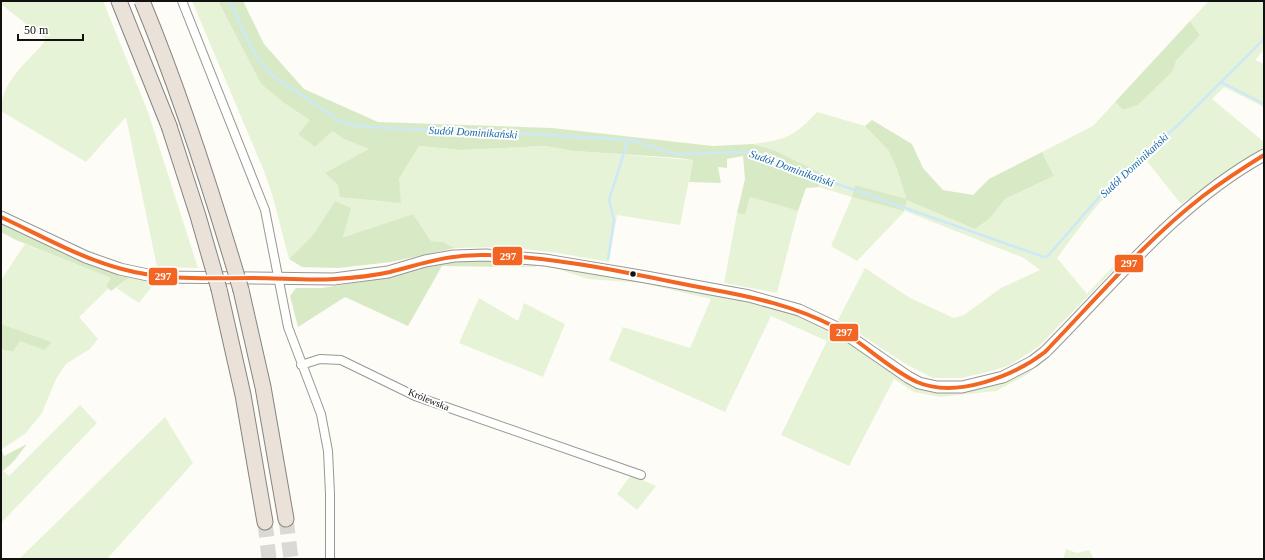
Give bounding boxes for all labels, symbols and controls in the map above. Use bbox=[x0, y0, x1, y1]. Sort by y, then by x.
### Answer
scale bar bbox=[18, 16, 83, 42]
text: 50 m bbox=[24, 23, 49, 37]
water label: Sudół Dominikański bbox=[428, 124, 518, 140]
water label: Sudół Dominikański bbox=[1097, 130, 1171, 200]
water label: Sudół Dominikański bbox=[748, 147, 836, 189]
line badge: 297 bbox=[492, 246, 523, 266]
text: 297 bbox=[500, 250, 517, 262]
line badge: 297 bbox=[1114, 254, 1144, 273]
text: 297 bbox=[1121, 257, 1138, 269]
line badge: 297 bbox=[148, 267, 178, 286]
unlabelled marker bbox=[628, 269, 638, 279]
text: 297 bbox=[155, 270, 172, 282]
line badge: 297 bbox=[829, 323, 859, 342]
text: 297 bbox=[836, 326, 853, 338]
street label: Królewska bbox=[407, 386, 451, 413]

